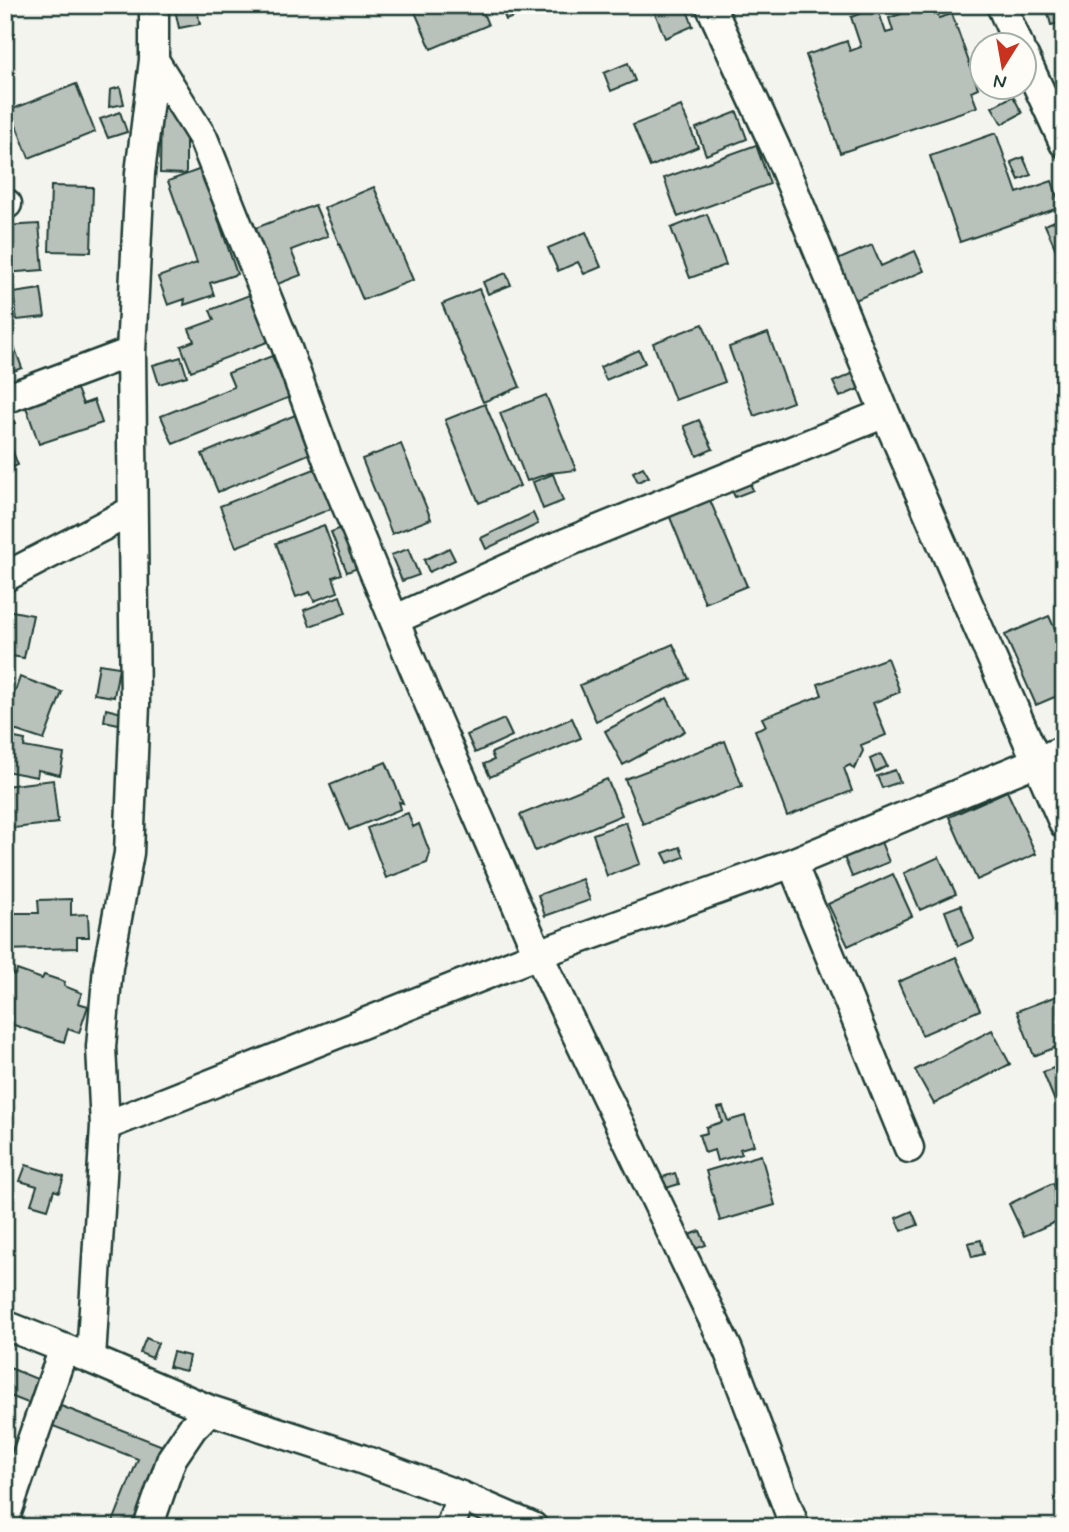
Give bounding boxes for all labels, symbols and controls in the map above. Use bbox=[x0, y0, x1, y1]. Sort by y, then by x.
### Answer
north arrow bbox=[968, 32, 1038, 102]
text: N bbox=[991, 68, 1009, 95]

